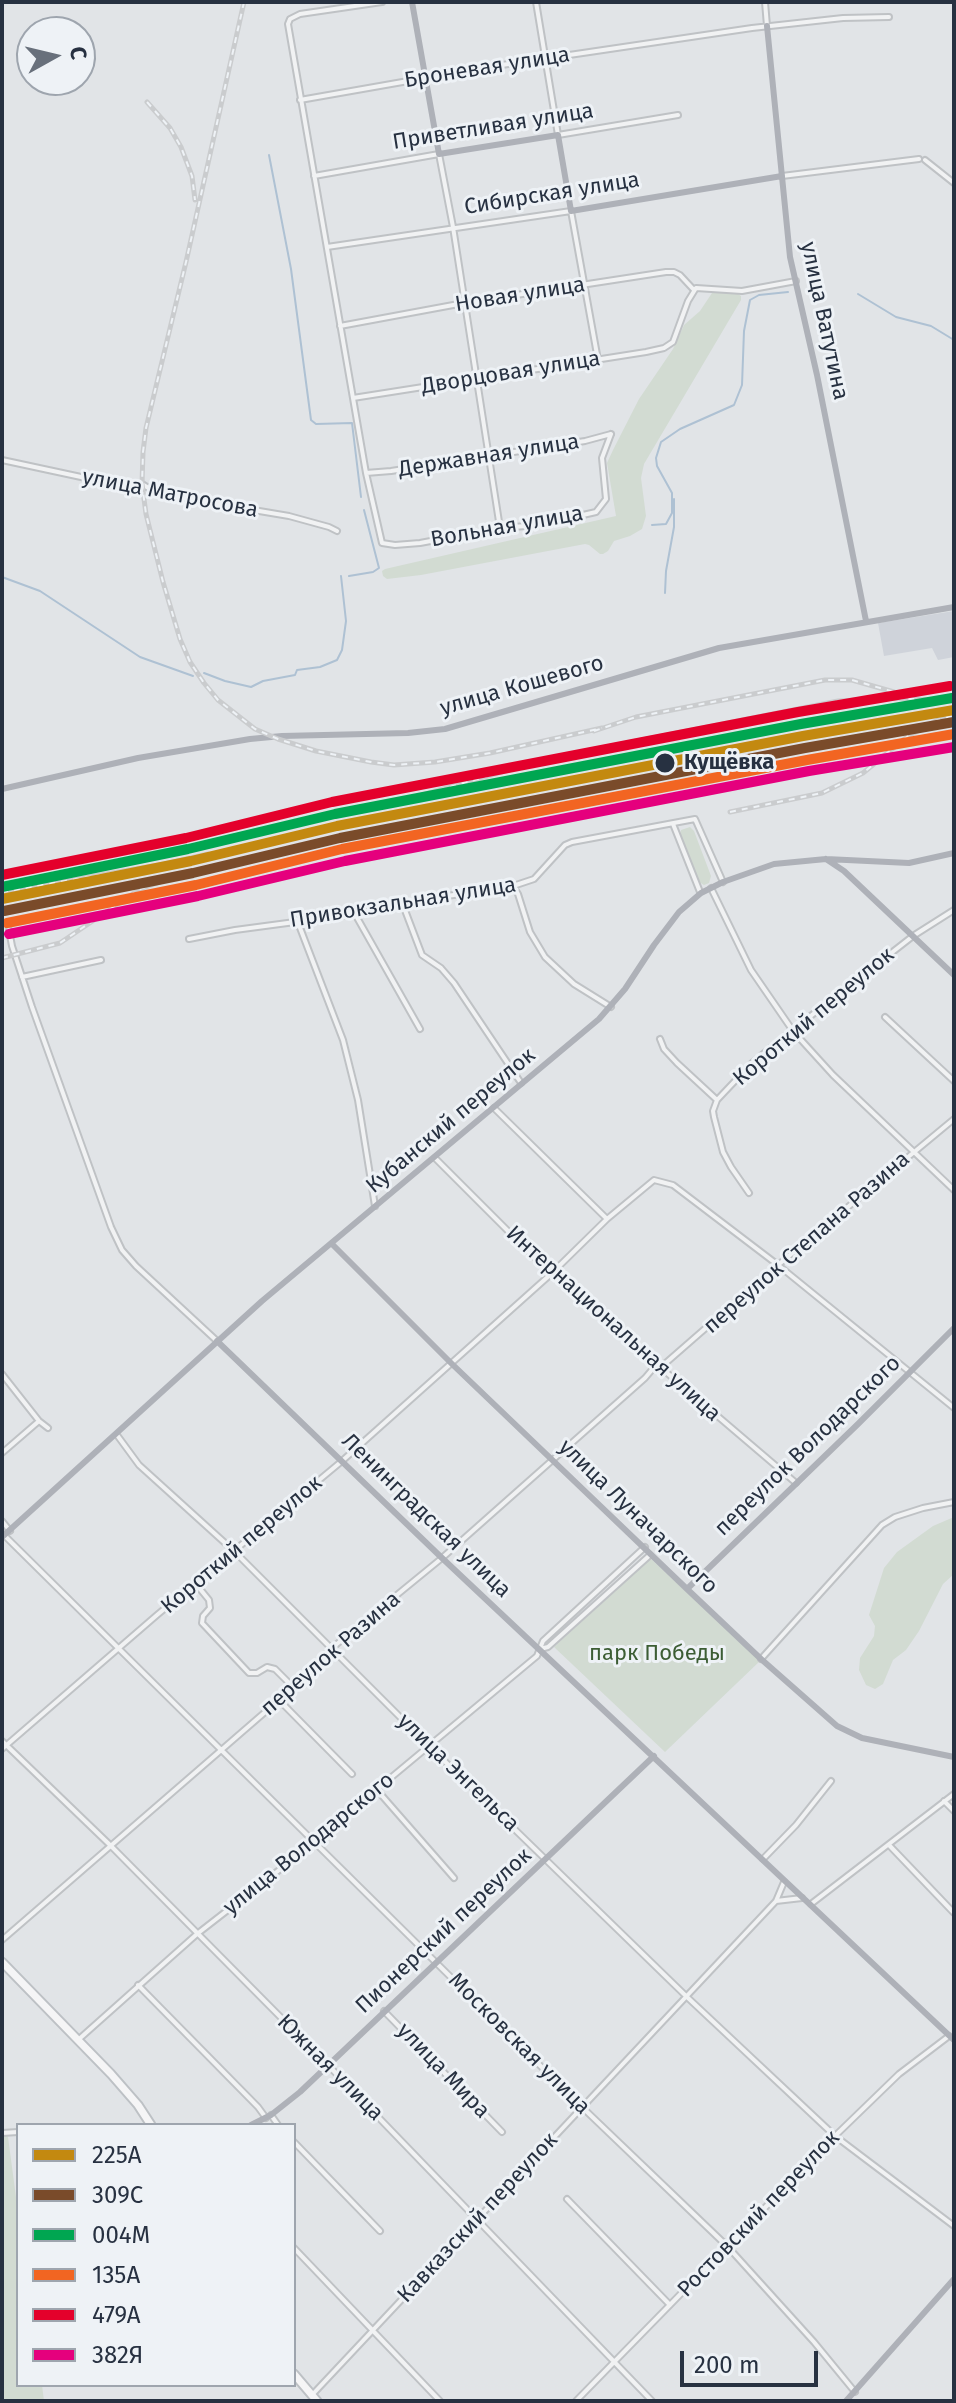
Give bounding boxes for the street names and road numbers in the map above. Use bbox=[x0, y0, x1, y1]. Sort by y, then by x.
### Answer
street label: Броневая улица bbox=[402, 42, 572, 94]
street label: Приветливая улица bbox=[391, 98, 595, 156]
street label: Сибирская улица bbox=[463, 167, 641, 221]
street label: улица Ватутина bbox=[794, 240, 854, 402]
street label: Новая улица bbox=[453, 272, 587, 318]
street label: Дворцовая улица bbox=[420, 346, 602, 400]
street label: Державная улица bbox=[397, 429, 581, 483]
street label: улица Матросова bbox=[80, 464, 260, 524]
street label: Вольная улица bbox=[429, 501, 585, 553]
street label: улица Кошевого bbox=[437, 650, 607, 722]
street label: Привокзальная улица bbox=[288, 872, 518, 934]
street label: Короткий переулок bbox=[728, 942, 900, 1092]
street label: Кубанский переулок bbox=[361, 1043, 541, 1199]
street label: переулок Степана Разина bbox=[699, 1146, 915, 1340]
street label: Интернациональная улица bbox=[500, 1221, 726, 1427]
street label: переулок Володарского bbox=[710, 1350, 906, 1542]
street label: Ленинградская улица bbox=[336, 1428, 516, 1604]
street label: улица Луначарского bbox=[553, 1434, 723, 1600]
street label: Короткий переулок bbox=[156, 1470, 328, 1620]
street label: переулок Разина bbox=[256, 1586, 406, 1722]
street label: улица Энгельса bbox=[392, 1708, 524, 1838]
street label: улица Володарского bbox=[218, 1767, 400, 1921]
street label: Пионерский переулок bbox=[351, 1843, 537, 2019]
street label: Московская улица bbox=[443, 1968, 595, 2120]
street label: Южная улица bbox=[271, 2009, 389, 2127]
street label: улица Мира bbox=[391, 2018, 495, 2124]
street label: Ростовский переулок bbox=[673, 2125, 845, 2303]
street label: Кавказский переулок bbox=[392, 2128, 564, 2308]

